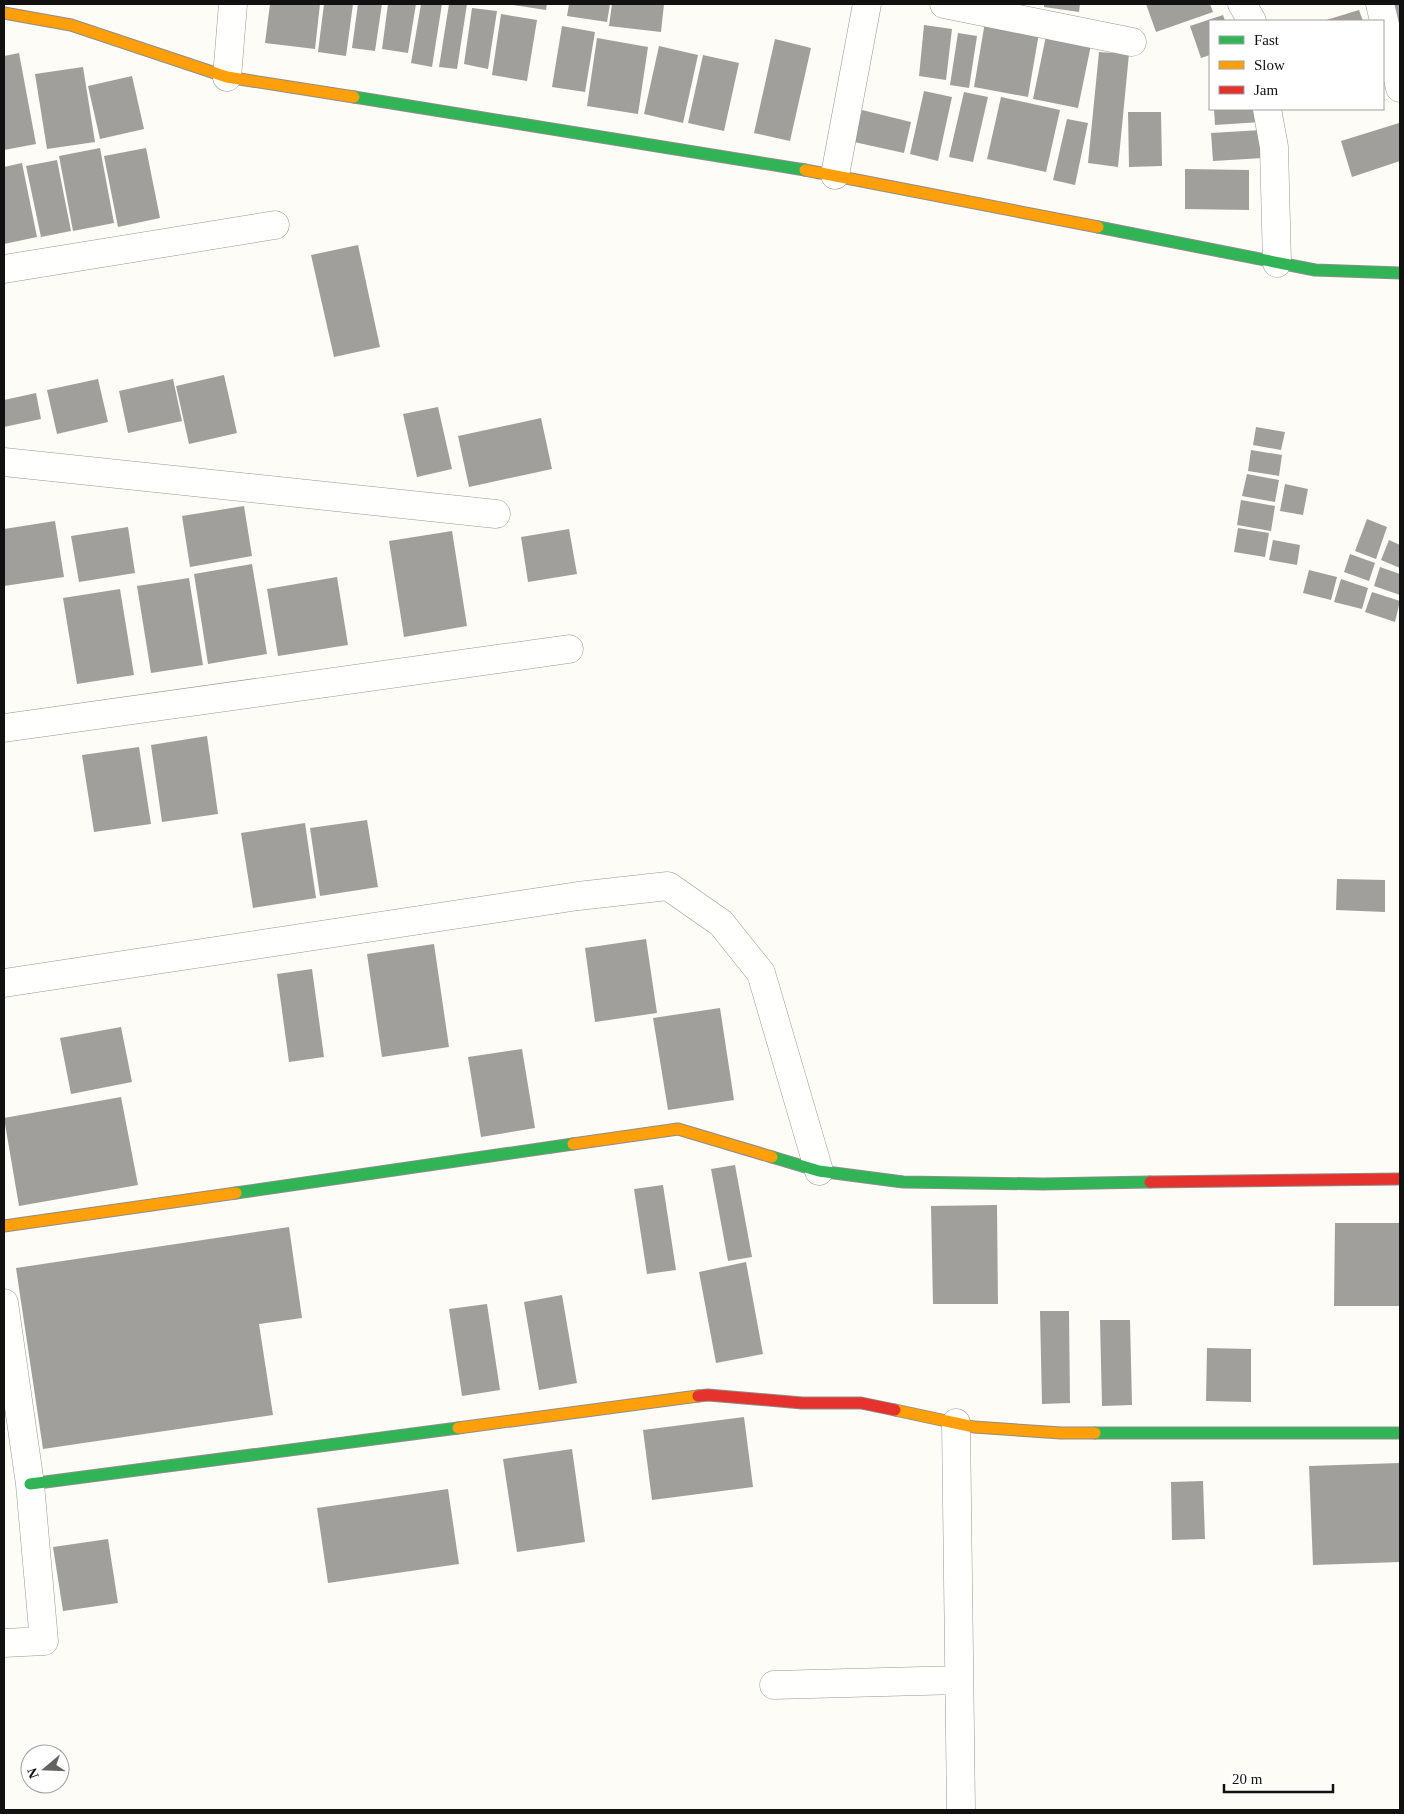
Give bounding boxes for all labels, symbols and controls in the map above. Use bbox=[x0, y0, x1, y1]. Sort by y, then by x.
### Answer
legend bbox=[1209, 20, 1384, 110]
text: Fast bbox=[1254, 32, 1280, 48]
text: Slow bbox=[1254, 57, 1285, 73]
text: Jam bbox=[1254, 82, 1278, 98]
north arrow bbox=[20, 1744, 70, 1794]
scale bar bbox=[1224, 1762, 1333, 1794]
text: N bbox=[24, 1766, 42, 1780]
text: 20 m bbox=[1232, 1771, 1263, 1787]

